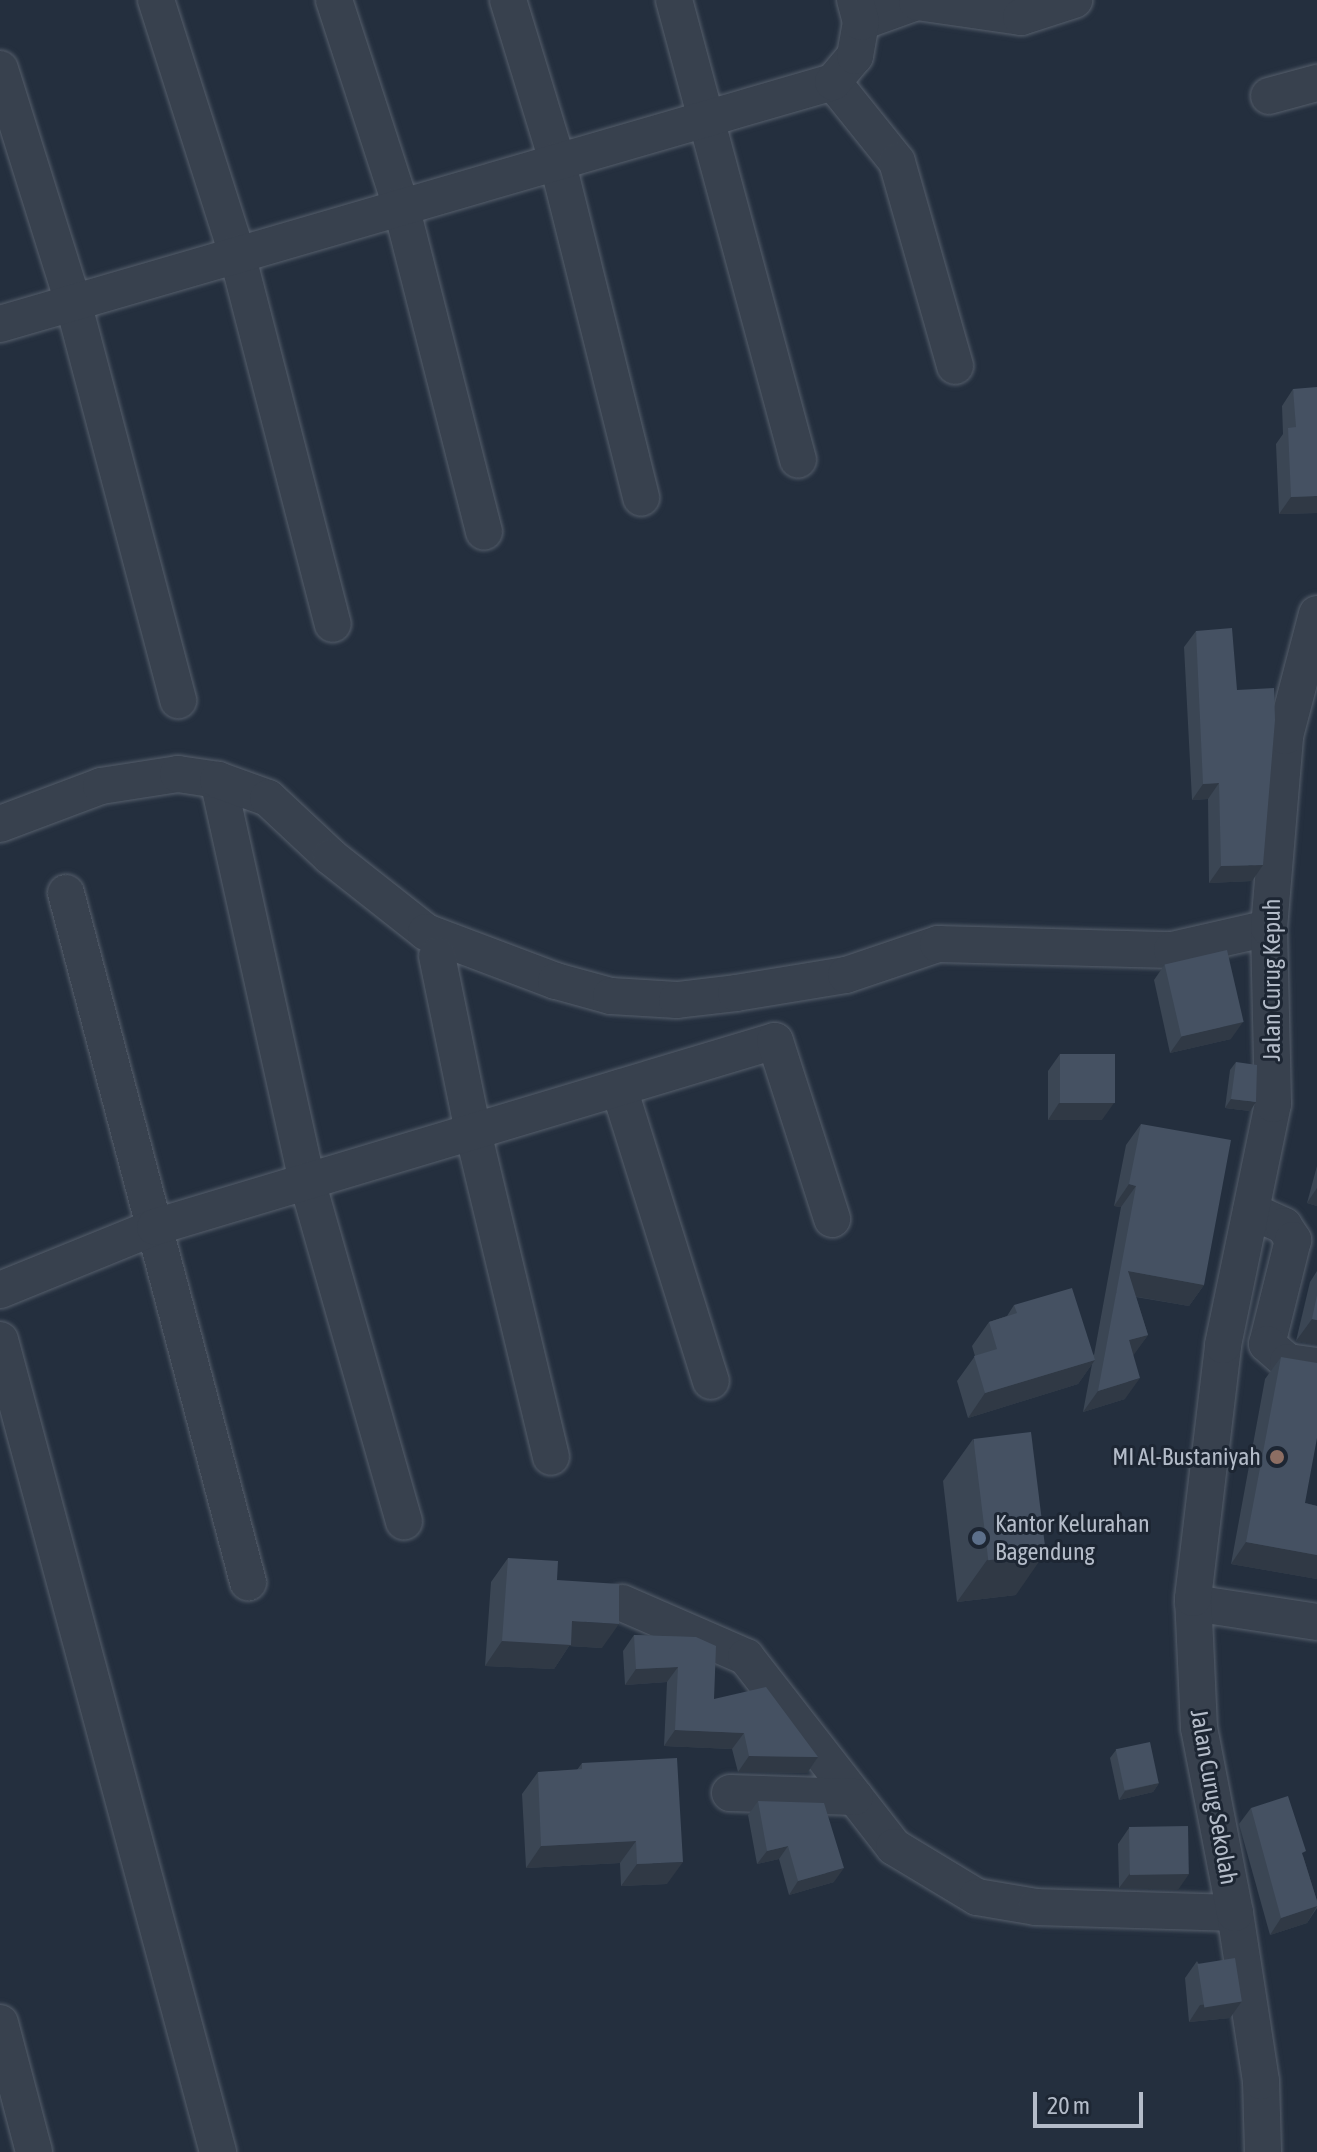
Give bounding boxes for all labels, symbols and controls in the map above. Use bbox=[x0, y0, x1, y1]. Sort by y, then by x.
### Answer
street label: Jalan Curug Kepuh bbox=[1258, 899, 1286, 1061]
place label: MI Al-Bustaniyah bbox=[1112, 1443, 1261, 1471]
marker: MI Al-Bustaniyah bbox=[1268, 1448, 1286, 1466]
place label: Kantor Kelurahan Bagendung bbox=[995, 1510, 1150, 1566]
marker: Kantor Kelurahan Bagendung bbox=[970, 1529, 988, 1547]
street label: Jalan Curug Sekolah bbox=[1184, 1707, 1244, 1887]
scale bar bbox=[1037, 2076, 1147, 2126]
text: 20 m bbox=[1047, 2092, 1090, 2119]

